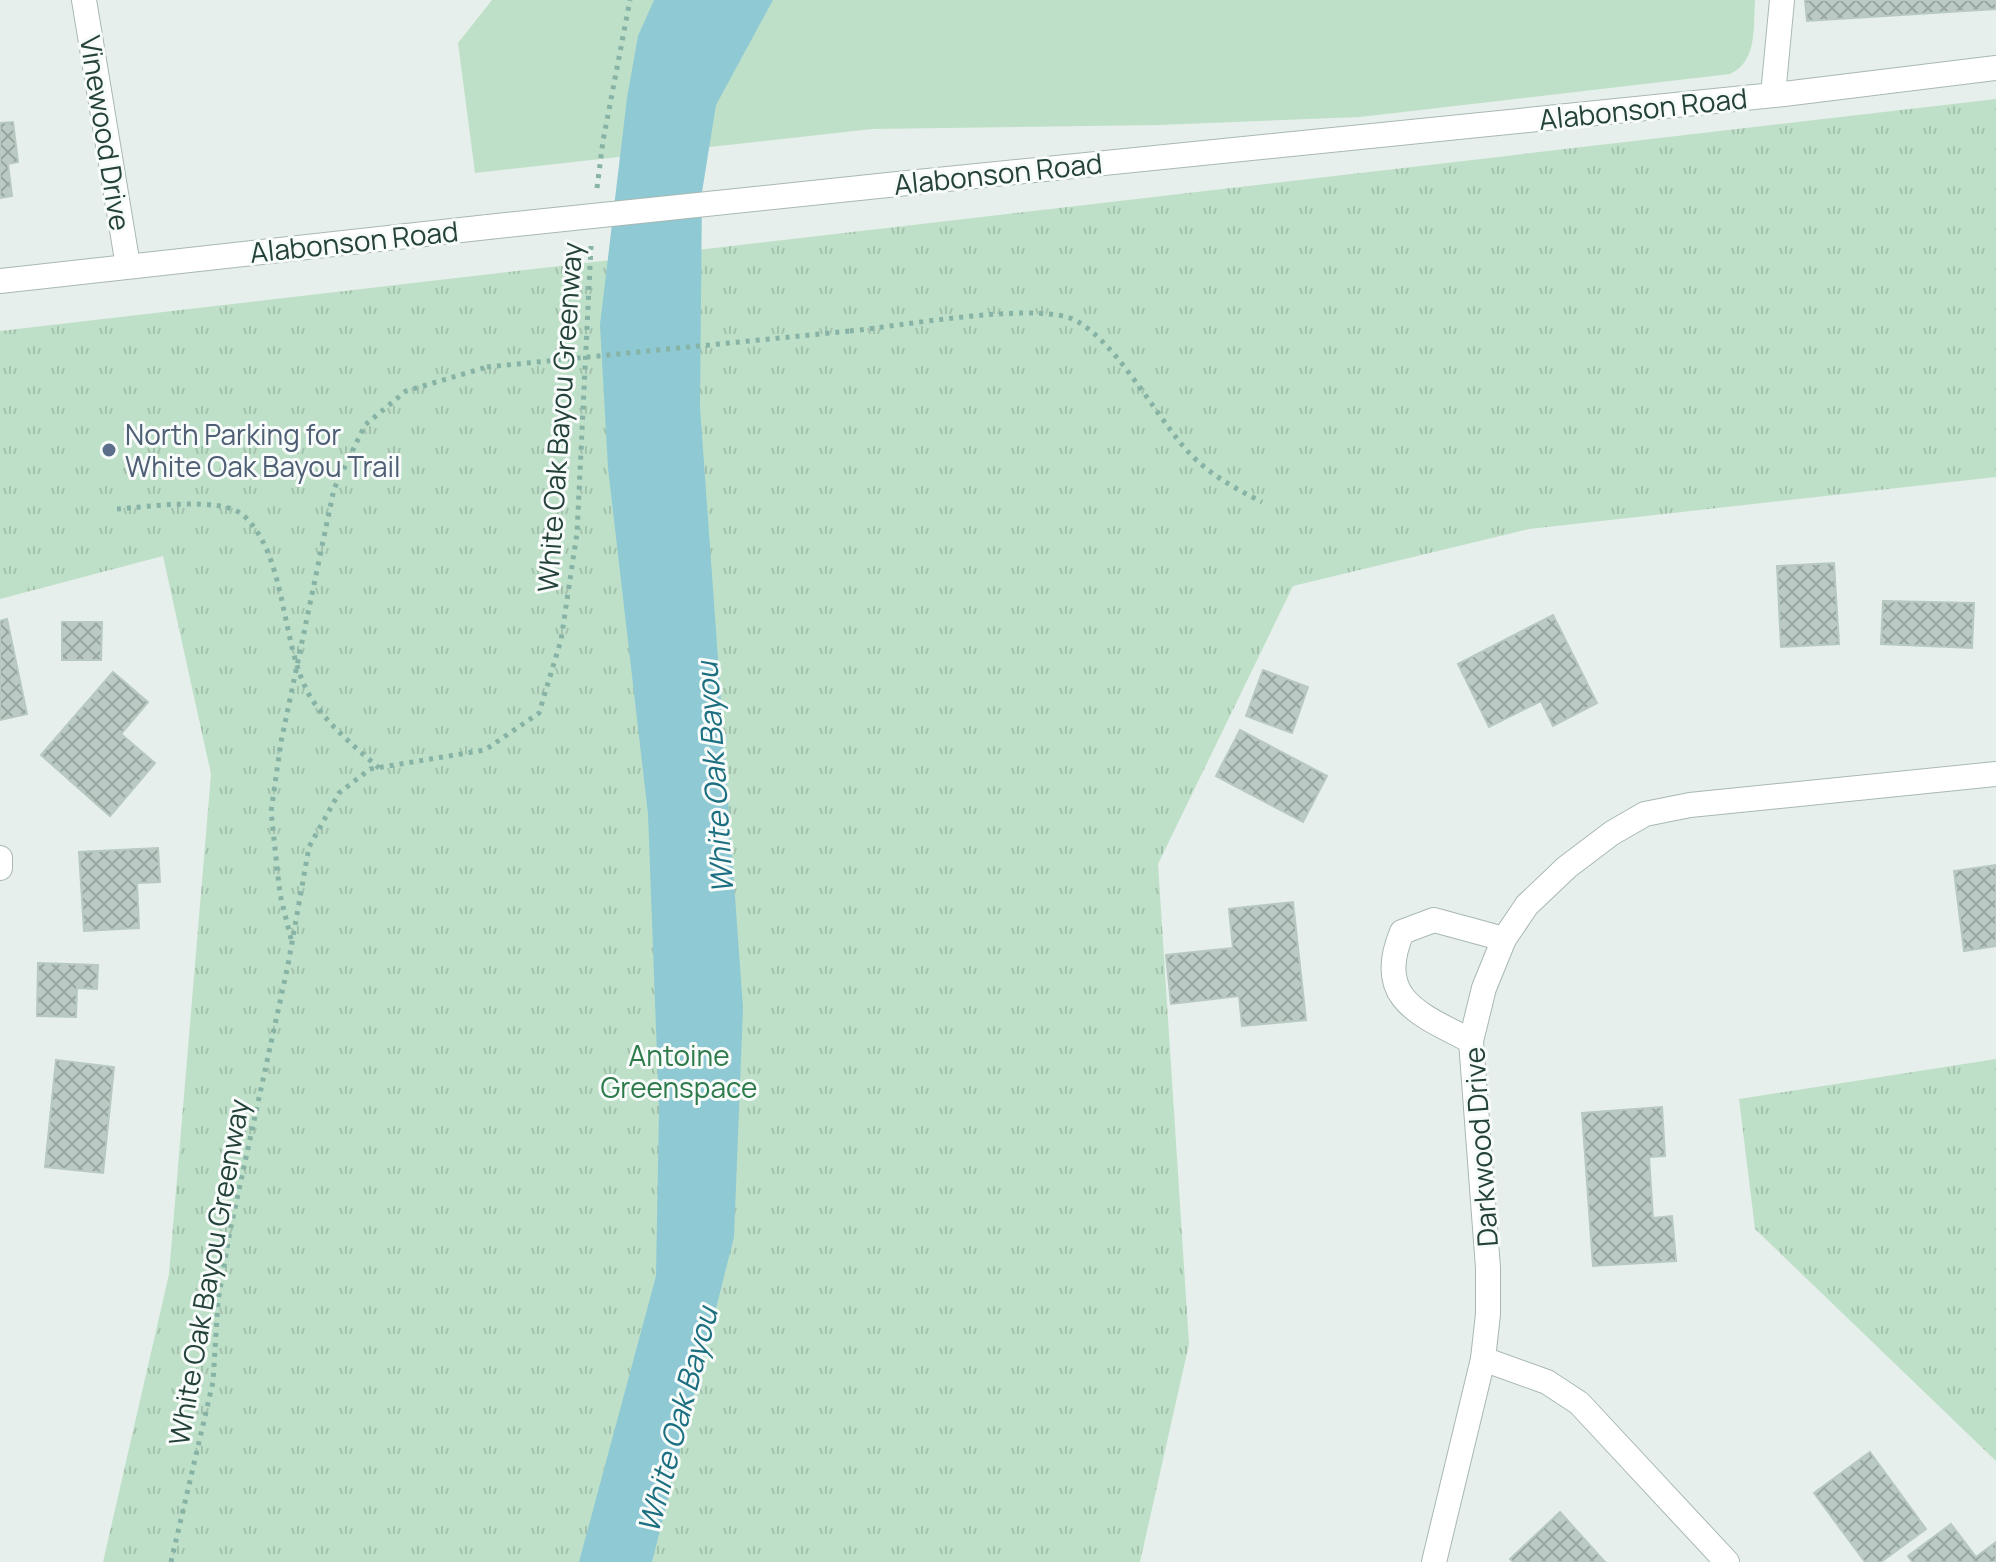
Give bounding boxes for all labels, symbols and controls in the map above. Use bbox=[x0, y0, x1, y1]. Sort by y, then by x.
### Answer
street label: Vinewood Drive bbox=[72, 33, 140, 233]
street label: Alabonson Road bbox=[1537, 78, 1749, 138]
street label: Alabonson Road bbox=[892, 143, 1104, 203]
street label: Alabonson Road bbox=[248, 211, 460, 271]
street label: White Oak Bayou Greenway bbox=[528, 240, 590, 593]
place label: North Parking for White Oak Bayou Trail bbox=[125, 415, 401, 485]
marker: North Parking for White Oak Bayou Trail bbox=[100, 441, 118, 459]
water label: White Oak Bayou bbox=[685, 659, 743, 895]
park label: Antoine Greenspace bbox=[601, 1036, 757, 1106]
street label: Darkwood Drive bbox=[1454, 1046, 1506, 1248]
street label: White Oak Bayou Greenway bbox=[159, 1096, 257, 1448]
water label: White Oak Bayou bbox=[627, 1301, 727, 1537]

